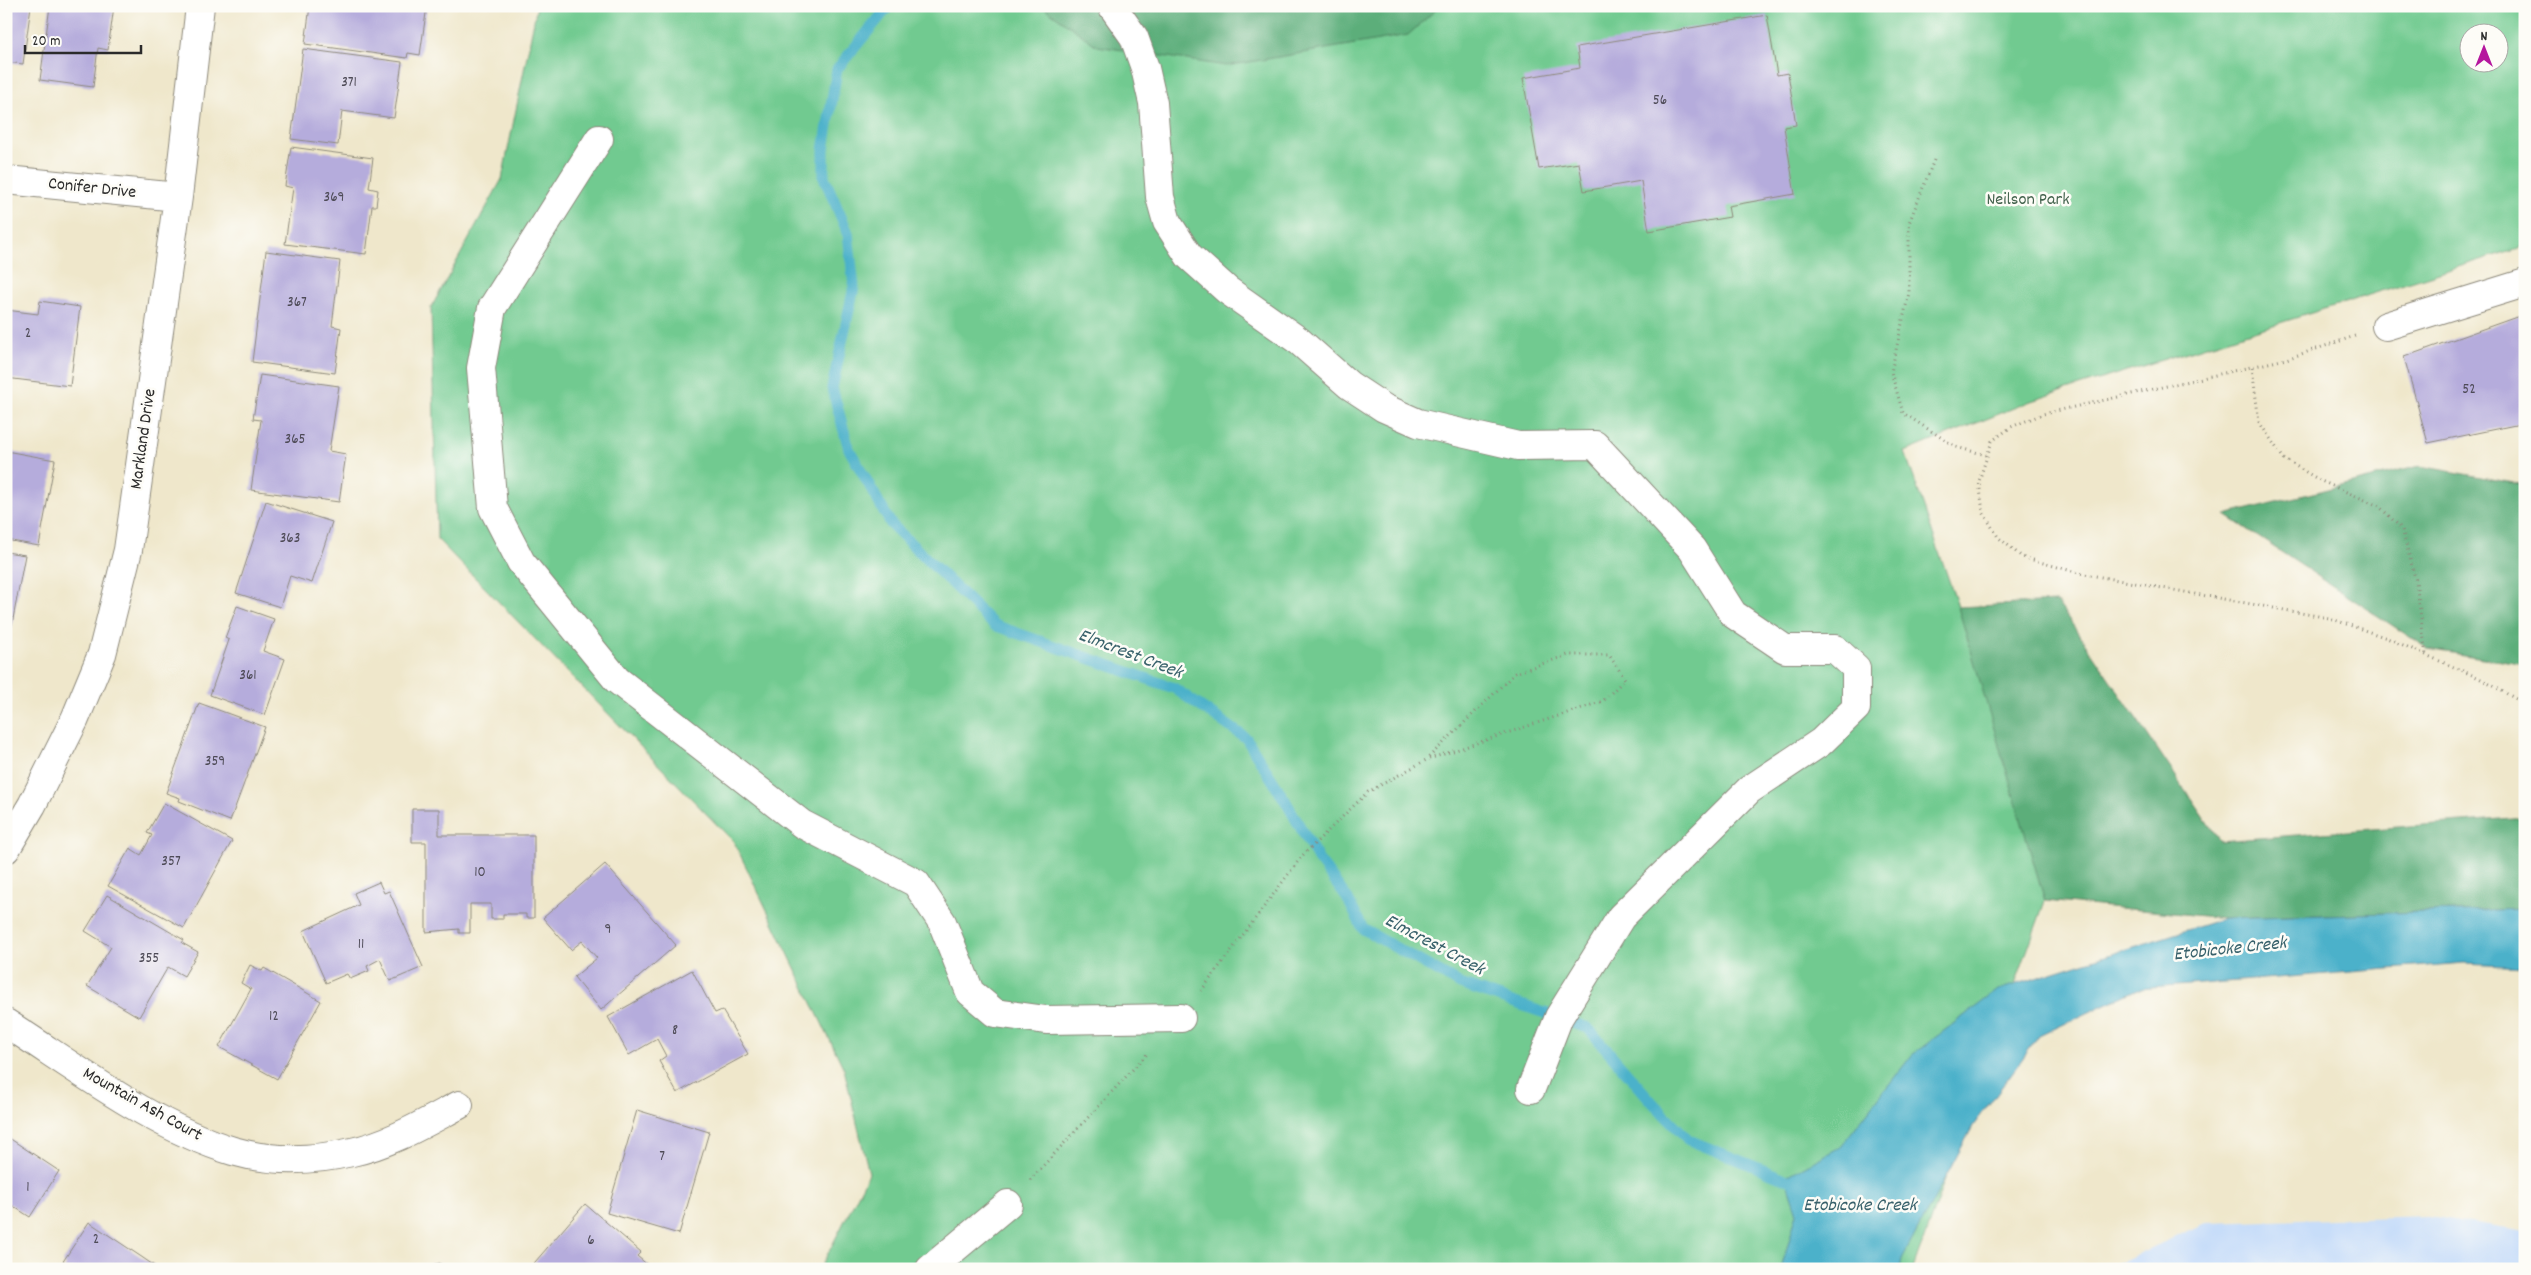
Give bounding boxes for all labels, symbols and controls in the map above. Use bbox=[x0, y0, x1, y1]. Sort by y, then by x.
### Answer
scale bar bbox=[25, 22, 141, 54]
north arrow bbox=[2458, 22, 2508, 72]
text: N bbox=[2481, 27, 2488, 47]
text: 20 m bbox=[32, 31, 60, 53]
house number: 371 bbox=[341, 72, 357, 94]
house number: 56 bbox=[1653, 90, 1667, 112]
street label: Conifer Drive bbox=[47, 172, 137, 206]
house number: 369 bbox=[324, 187, 344, 209]
park label: Neilson Park bbox=[1986, 188, 2070, 213]
house number: 367 bbox=[287, 292, 307, 314]
house number: 2 bbox=[25, 323, 31, 345]
house number: 52 bbox=[2462, 379, 2476, 401]
street label: Markland Drive bbox=[125, 387, 163, 491]
house number: 365 bbox=[285, 429, 306, 451]
house number: 363 bbox=[280, 528, 300, 550]
water label: Elmcrest Creek bbox=[1074, 623, 1188, 688]
house number: 361 bbox=[239, 665, 257, 687]
house number: 359 bbox=[205, 751, 225, 773]
house number: 357 bbox=[161, 851, 181, 873]
house number: 10 bbox=[474, 862, 486, 884]
water label: Elmcrest Creek bbox=[1379, 908, 1491, 985]
house number: 9 bbox=[605, 919, 611, 941]
water label: Etobicoke Creek bbox=[2172, 930, 2290, 969]
house number: 11 bbox=[358, 934, 364, 956]
house number: 355 bbox=[139, 948, 159, 970]
house number: 12 bbox=[269, 1006, 279, 1028]
house number: 8 bbox=[672, 1020, 678, 1042]
street label: Mountain Ash Court bbox=[78, 1062, 207, 1148]
house number: 7 bbox=[659, 1146, 665, 1168]
house number: 1 bbox=[26, 1177, 30, 1199]
water label: Etobicoke Creek bbox=[1803, 1193, 1919, 1220]
house number: 2 bbox=[93, 1229, 99, 1251]
house number: 6 bbox=[587, 1230, 595, 1252]

